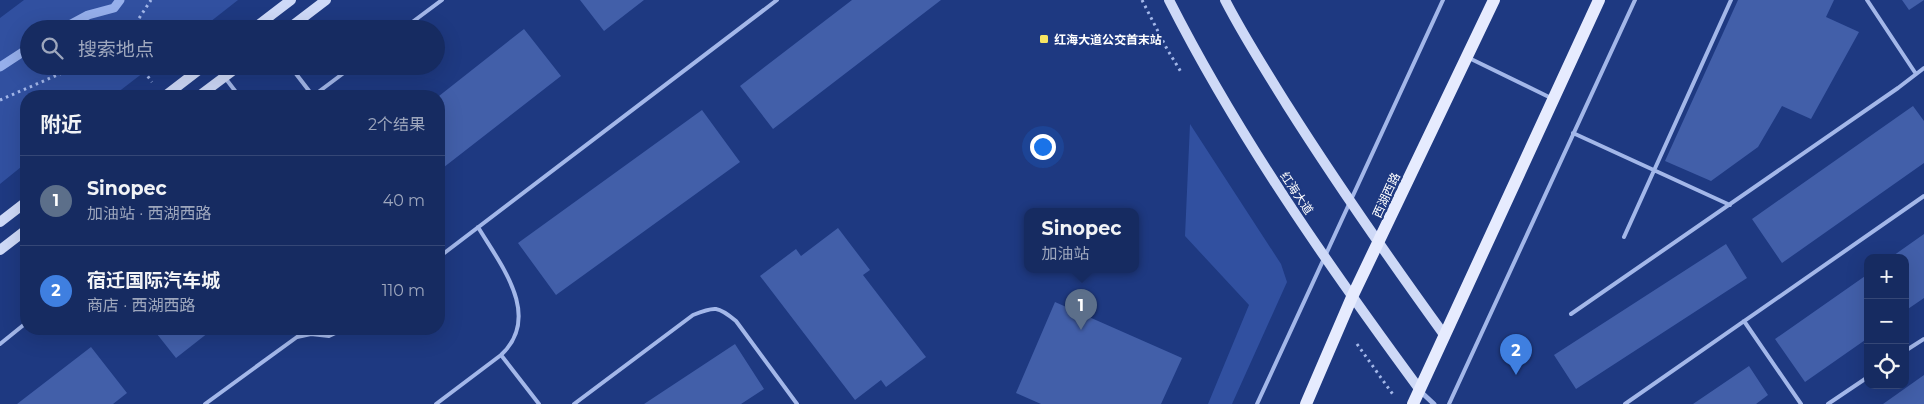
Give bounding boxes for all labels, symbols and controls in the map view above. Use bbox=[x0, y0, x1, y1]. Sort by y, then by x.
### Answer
search box bbox=[20, 20, 445, 75]
place label: 红海大道公交首末站 bbox=[1054, 32, 1162, 47]
marker: 红海大道公交首末站 bbox=[1038, 33, 1050, 45]
icon: search bbox=[38, 34, 66, 62]
text: 搜索地点 bbox=[78, 38, 154, 61]
text: 附近 bbox=[40, 112, 82, 137]
text: 2个结果 bbox=[368, 115, 425, 134]
your location bbox=[1030, 134, 1056, 160]
street label: 红海大道 bbox=[1277, 169, 1317, 217]
street label: 西湖西路 bbox=[1369, 170, 1403, 220]
text: Sinopec bbox=[87, 177, 167, 200]
text: 1 bbox=[53, 191, 59, 210]
text: 40 m bbox=[383, 191, 425, 210]
text: 加油站 · 西湖西路 bbox=[87, 204, 211, 223]
popup bbox=[1024, 208, 1139, 273]
text: Sinopec bbox=[1042, 217, 1121, 240]
text: 加油站 bbox=[1042, 244, 1090, 263]
map controls bbox=[1864, 254, 1909, 389]
button: + bbox=[1864, 254, 1909, 299]
text: 宿迁国际汽车城 bbox=[87, 269, 220, 292]
text: 2 bbox=[51, 281, 61, 300]
text: 110 m bbox=[382, 281, 425, 300]
pin: 1 bbox=[1065, 289, 1097, 330]
text: 商店 · 西湖西路 bbox=[87, 296, 195, 315]
button: − bbox=[1864, 299, 1909, 344]
pin: 2 bbox=[1500, 334, 1532, 375]
button: locate bbox=[1864, 344, 1909, 389]

